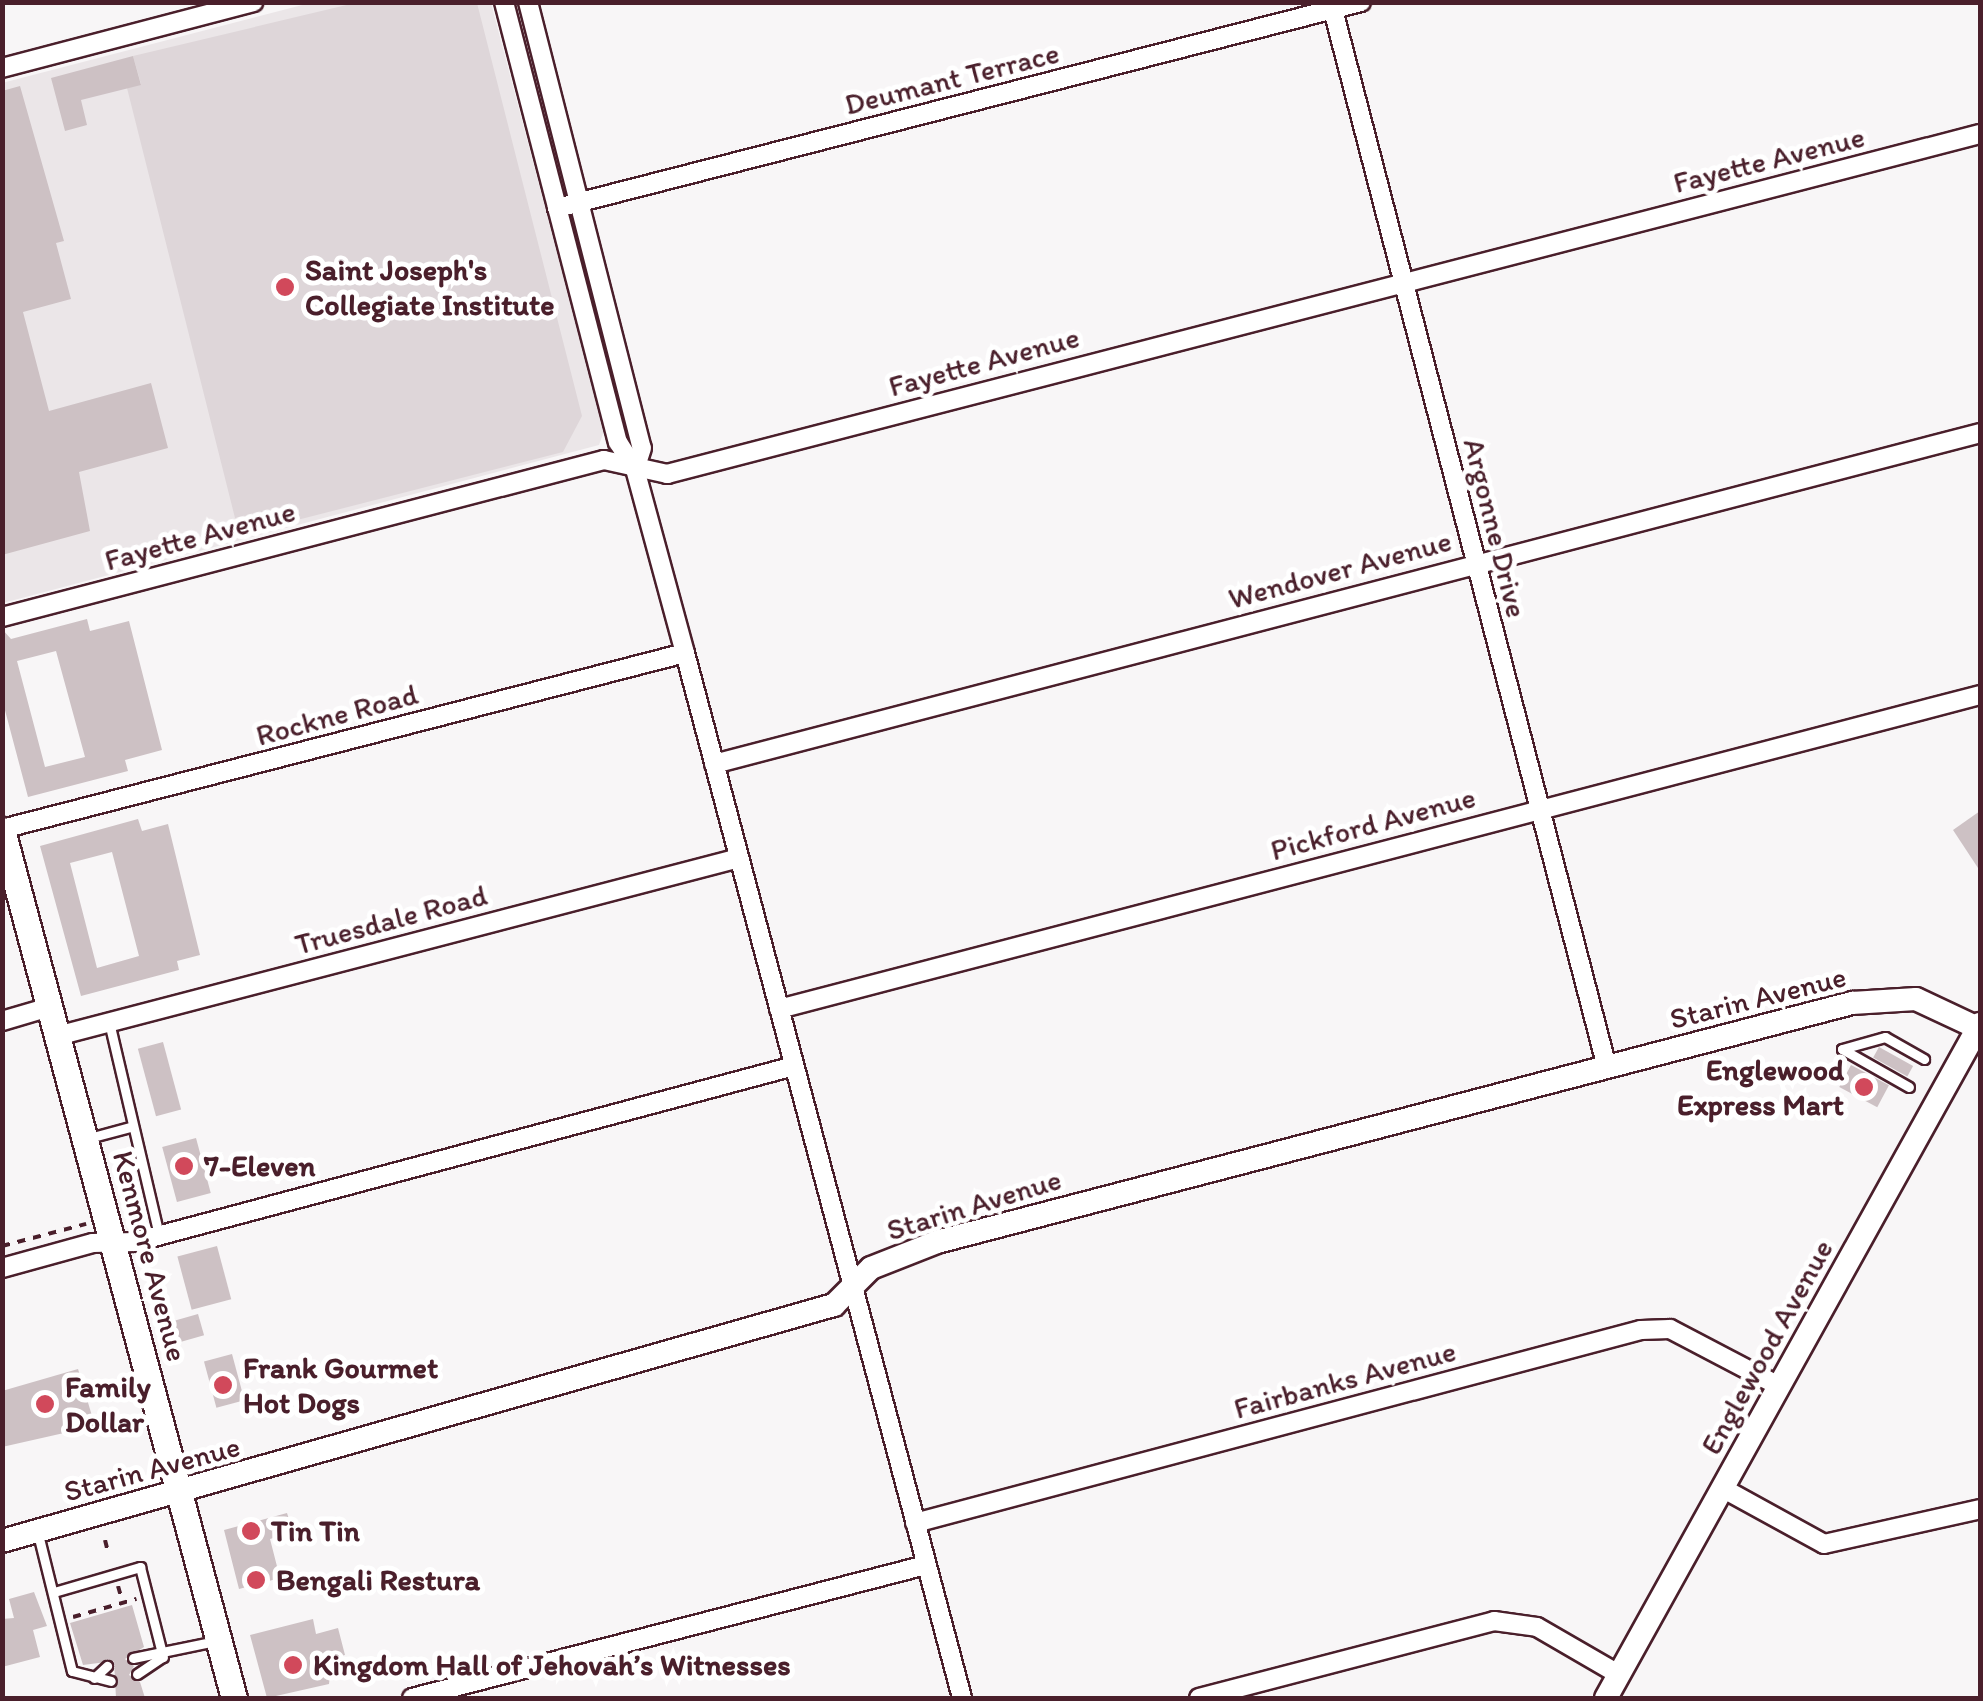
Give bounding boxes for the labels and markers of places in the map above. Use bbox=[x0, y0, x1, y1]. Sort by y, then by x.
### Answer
place label: Saint Joseph's Collegiate Institute bbox=[305, 252, 555, 322]
marker: Saint Joseph's Collegiate Institute bbox=[274, 276, 296, 298]
place label: Englewood Express Mart bbox=[1676, 1052, 1844, 1122]
marker: Englewood Express Mart bbox=[1853, 1076, 1875, 1098]
place label: 7-Eleven bbox=[204, 1148, 315, 1184]
marker: 7-Eleven bbox=[173, 1155, 195, 1177]
place label: Frank Gourmet Hot Dogs bbox=[243, 1350, 438, 1420]
place label: Family Dollar bbox=[65, 1369, 151, 1440]
marker: Frank Gourmet Hot Dogs bbox=[212, 1374, 234, 1396]
marker: Family Dollar bbox=[34, 1393, 56, 1415]
place label: Tin Tin bbox=[271, 1513, 361, 1549]
marker: Tin Tin bbox=[240, 1520, 262, 1542]
place label: Bengali Restura bbox=[276, 1562, 480, 1598]
marker: Bengali Restura bbox=[245, 1569, 267, 1591]
place label: Kingdom Hall of Jehovah’s Witnesses bbox=[313, 1647, 790, 1683]
marker: Kingdom Hall of Jehovah’s Witnesses bbox=[282, 1654, 304, 1676]

